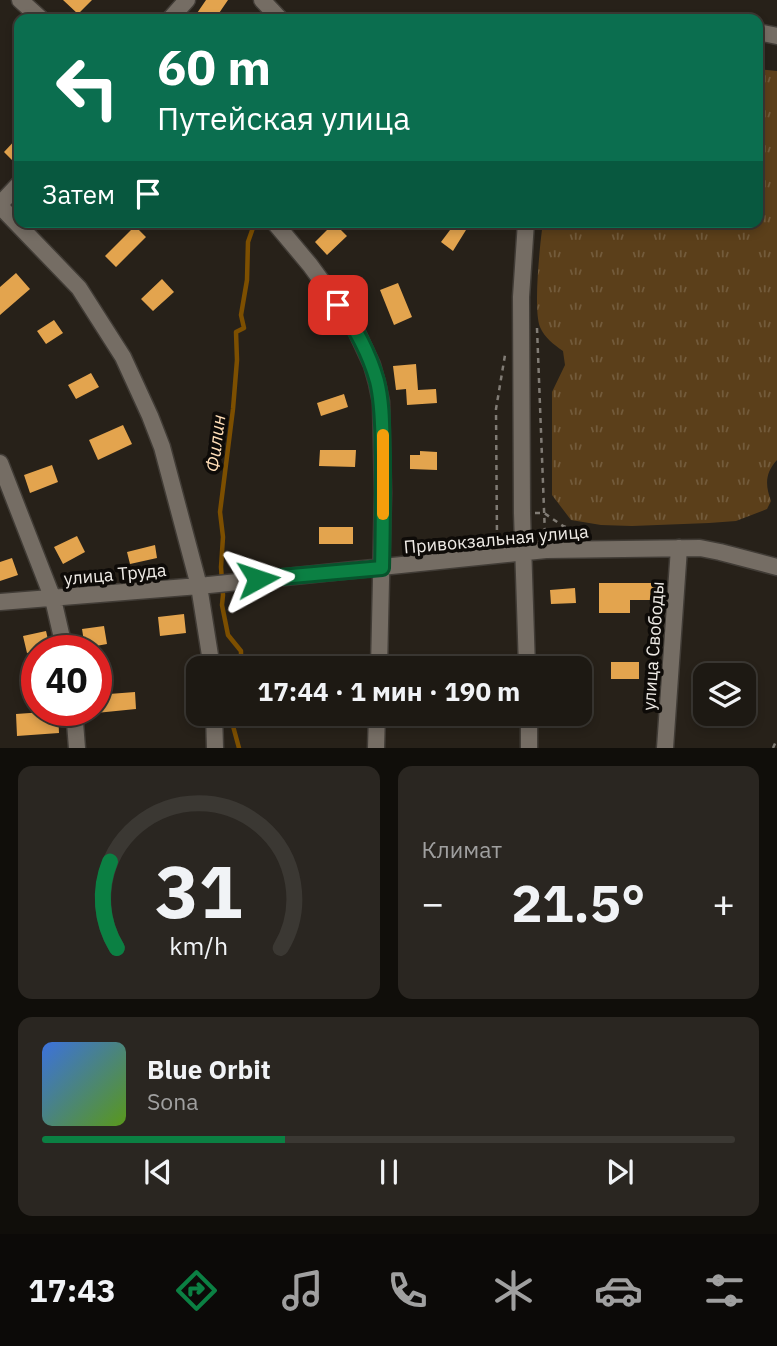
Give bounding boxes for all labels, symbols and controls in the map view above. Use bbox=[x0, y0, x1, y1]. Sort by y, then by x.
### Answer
text: 60 m bbox=[157, 35, 271, 98]
icon: left bbox=[42, 42, 133, 133]
text: Путейская улица bbox=[157, 97, 410, 139]
icon: arrive bbox=[129, 175, 167, 213]
text: Затем bbox=[42, 177, 115, 211]
pin bbox=[308, 275, 368, 335]
icon: arrive bbox=[319, 286, 357, 324]
water label: Филин bbox=[200, 413, 230, 473]
street label: Привокзальная улица bbox=[403, 519, 590, 559]
position arrow bbox=[221, 542, 295, 616]
street label: улица Труда bbox=[63, 558, 168, 590]
street label: улица Свободы bbox=[637, 581, 669, 711]
speed limit sign: 40 bbox=[21, 635, 112, 726]
map controls bbox=[693, 663, 756, 726]
button: layers bbox=[693, 663, 756, 726]
text: 17:44 · 1 мин · 190 m bbox=[258, 674, 520, 708]
text: Климат bbox=[422, 834, 502, 864]
text: 31 bbox=[155, 844, 242, 939]
text: 21.5° bbox=[511, 869, 645, 936]
text: − bbox=[422, 878, 444, 927]
text: + bbox=[712, 878, 735, 927]
text: km/h bbox=[169, 929, 228, 962]
text: Blue Orbit bbox=[147, 1052, 271, 1086]
text: Sona bbox=[147, 1086, 199, 1116]
icon: previous bbox=[139, 1153, 177, 1191]
icon: pause bbox=[370, 1153, 408, 1191]
icon: next bbox=[601, 1153, 639, 1191]
icon: directions bbox=[172, 1266, 221, 1315]
icon: music bbox=[278, 1266, 327, 1315]
icon: phone bbox=[383, 1266, 432, 1315]
icon: climate bbox=[489, 1266, 538, 1315]
icon: car bbox=[594, 1266, 643, 1315]
icon: filters bbox=[700, 1266, 749, 1315]
text: 17:43 bbox=[28, 1269, 116, 1311]

